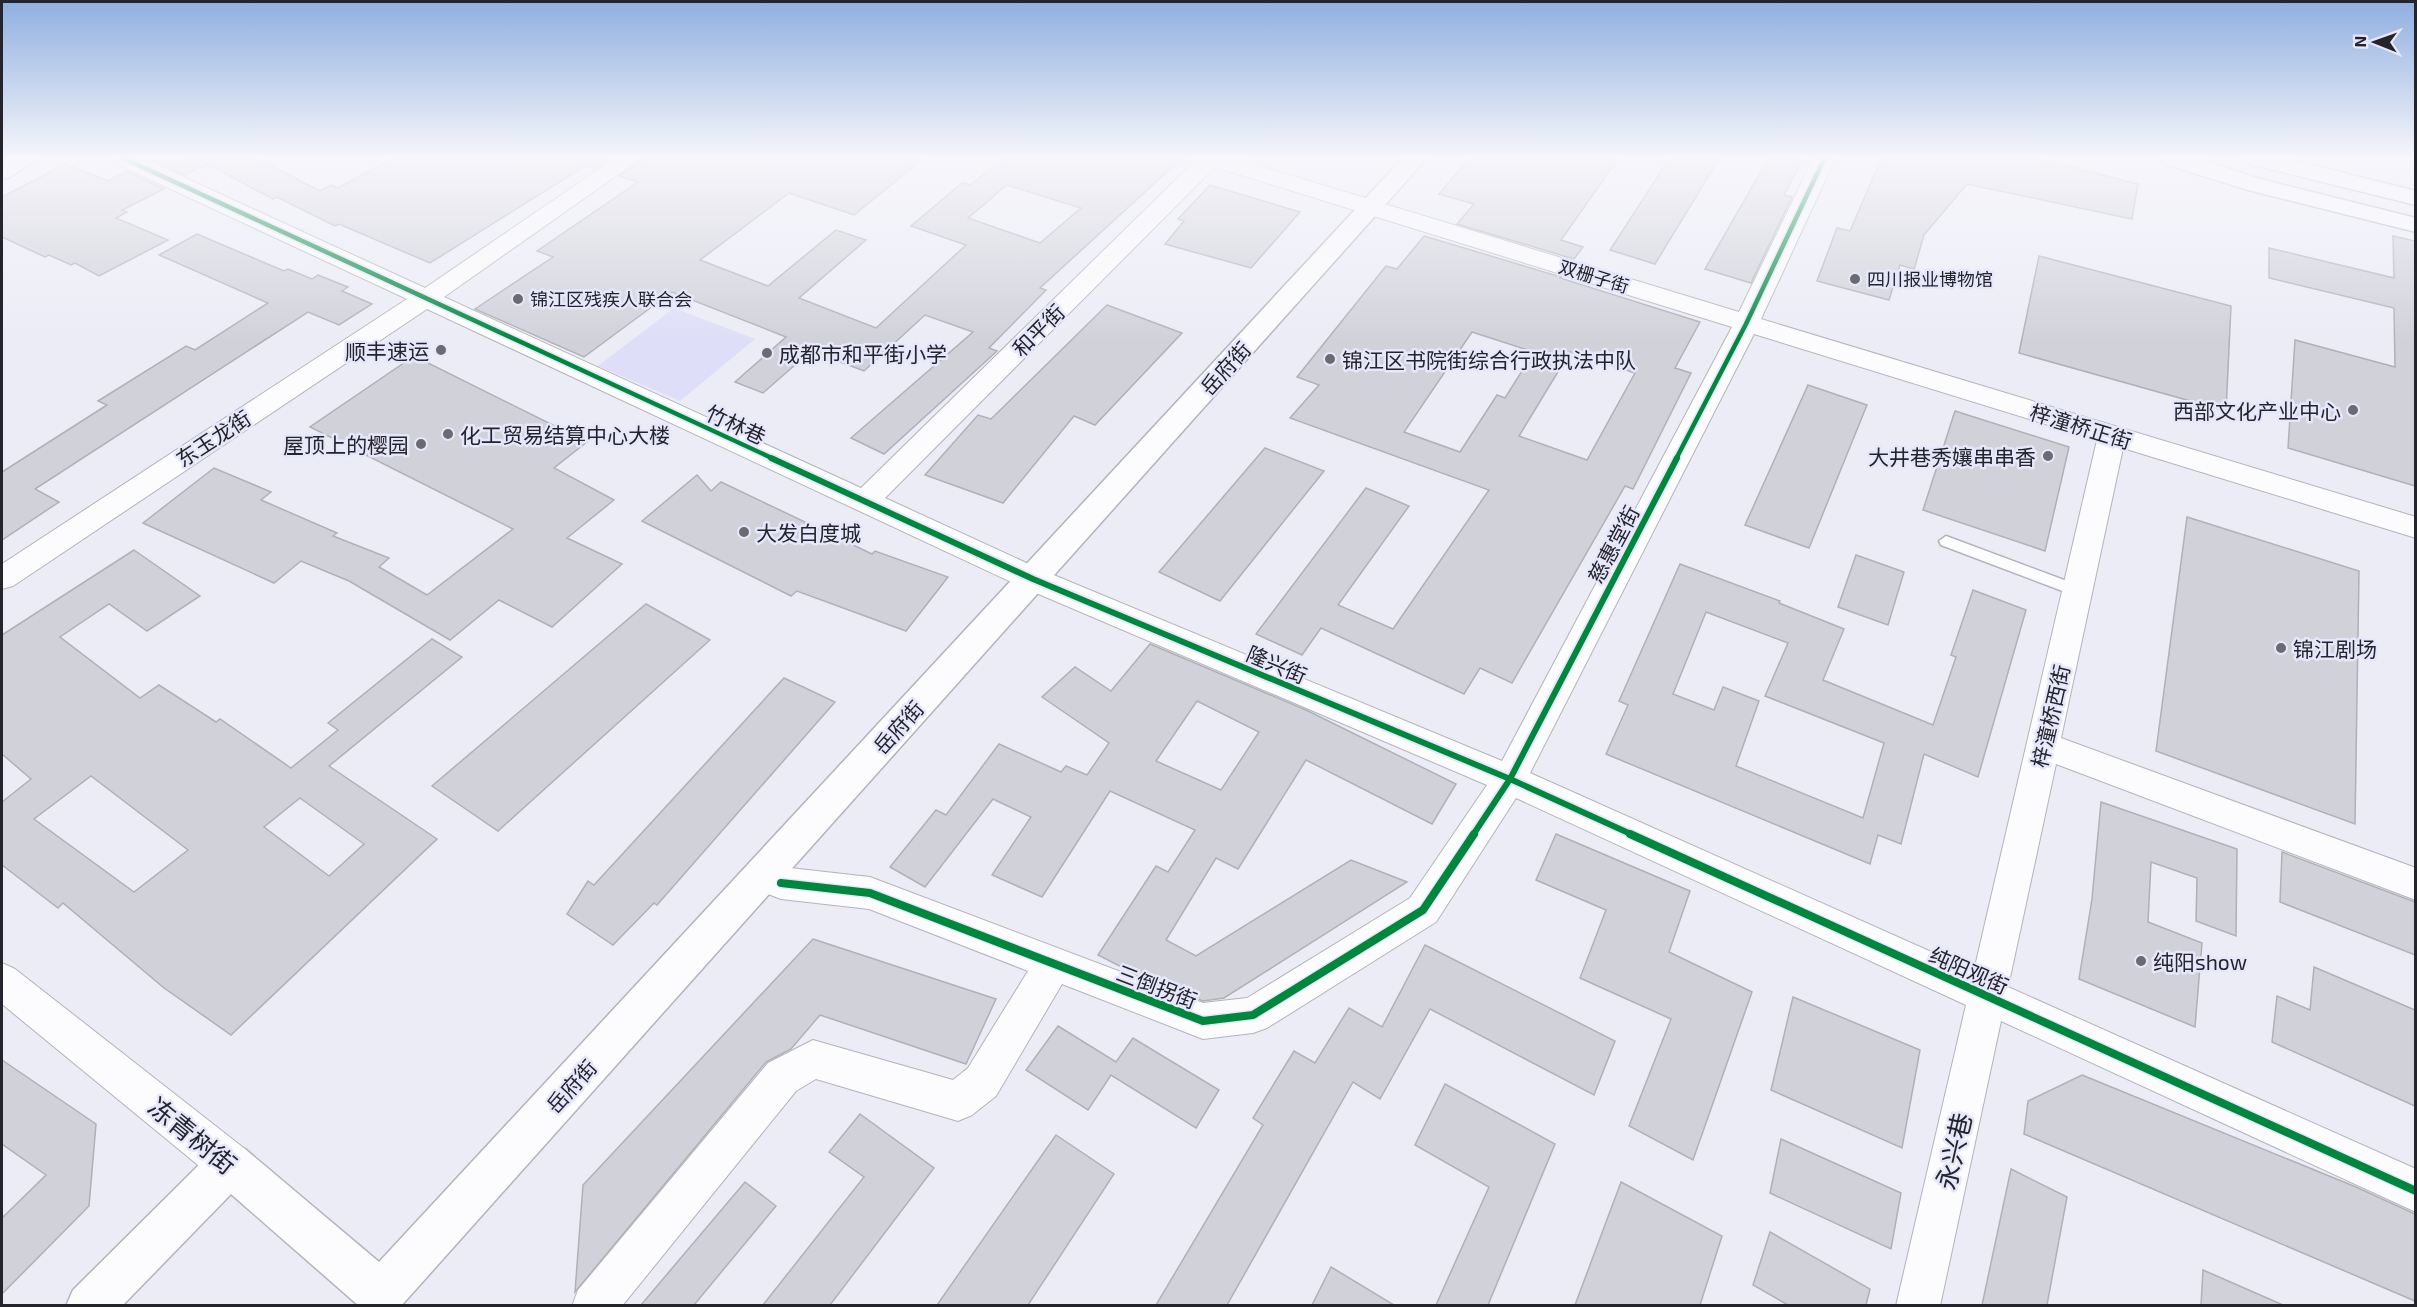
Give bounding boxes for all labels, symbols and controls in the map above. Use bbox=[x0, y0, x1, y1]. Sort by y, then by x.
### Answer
north arrow bbox=[2345, 12, 2405, 72]
text: N bbox=[2350, 36, 2369, 48]
street label: 双栅子街 bbox=[1556, 255, 1632, 297]
place label: 四川报业博物馆 bbox=[1867, 268, 1993, 290]
marker: 四川报业博物馆 bbox=[1848, 272, 1862, 286]
place label: 锦江区残疾人联合会 bbox=[530, 288, 692, 310]
marker: 锦江区残疾人联合会 bbox=[511, 292, 525, 306]
street label: 和平街 bbox=[1007, 299, 1069, 361]
street label: 岳府街 bbox=[1195, 336, 1255, 400]
place label: 顺丰速运 bbox=[345, 338, 429, 363]
place label: 成都市和平街小学 bbox=[779, 341, 947, 366]
marker: 顺丰速运 bbox=[434, 343, 448, 357]
marker: 成都市和平街小学 bbox=[760, 346, 774, 360]
place label: 锦江区书院街综合行政执法中队 bbox=[1342, 347, 1636, 372]
marker: 锦江区书院街综合行政执法中队 bbox=[1323, 352, 1337, 366]
place label: 西部文化产业中心 bbox=[2173, 398, 2341, 423]
street label: 竹林巷 bbox=[702, 399, 770, 449]
street label: 梓潼桥正街 bbox=[2027, 399, 2135, 453]
marker: 西部文化产业中心 bbox=[2346, 403, 2360, 417]
street label: 东玉龙街 bbox=[171, 405, 255, 471]
place label: 化工贸易结算中心大楼 bbox=[460, 422, 670, 447]
marker: 化工贸易结算中心大楼 bbox=[441, 427, 455, 441]
place label: 屋顶上的樱园 bbox=[283, 432, 409, 457]
marker: 屋顶上的樱园 bbox=[414, 437, 428, 451]
place label: 大井巷秀孃串串香 bbox=[1868, 444, 2036, 469]
marker: 大井巷秀孃串串香 bbox=[2041, 449, 2055, 463]
street label: 慈惠堂街 bbox=[1582, 501, 1644, 587]
place label: 大发白度城 bbox=[756, 520, 861, 545]
marker: 大发白度城 bbox=[737, 525, 751, 539]
place label: 锦江剧场 bbox=[2293, 636, 2377, 661]
street label: 隆兴街 bbox=[1243, 640, 1311, 688]
marker: 锦江剧场 bbox=[2274, 641, 2288, 655]
street label: 梓潼桥西街 bbox=[2026, 662, 2074, 770]
street label: 岳府街 bbox=[868, 695, 928, 759]
street label: 纯阳观街 bbox=[1926, 941, 2012, 999]
place label: 纯阳show bbox=[2153, 949, 2247, 974]
marker: 纯阳show bbox=[2134, 954, 2148, 968]
street label: 三倒拐街 bbox=[1113, 959, 1201, 1013]
street label: 岳府街 bbox=[541, 1054, 601, 1118]
street label: 冻青树街 bbox=[143, 1090, 243, 1180]
street label: 永兴巷 bbox=[1929, 1110, 1977, 1192]

